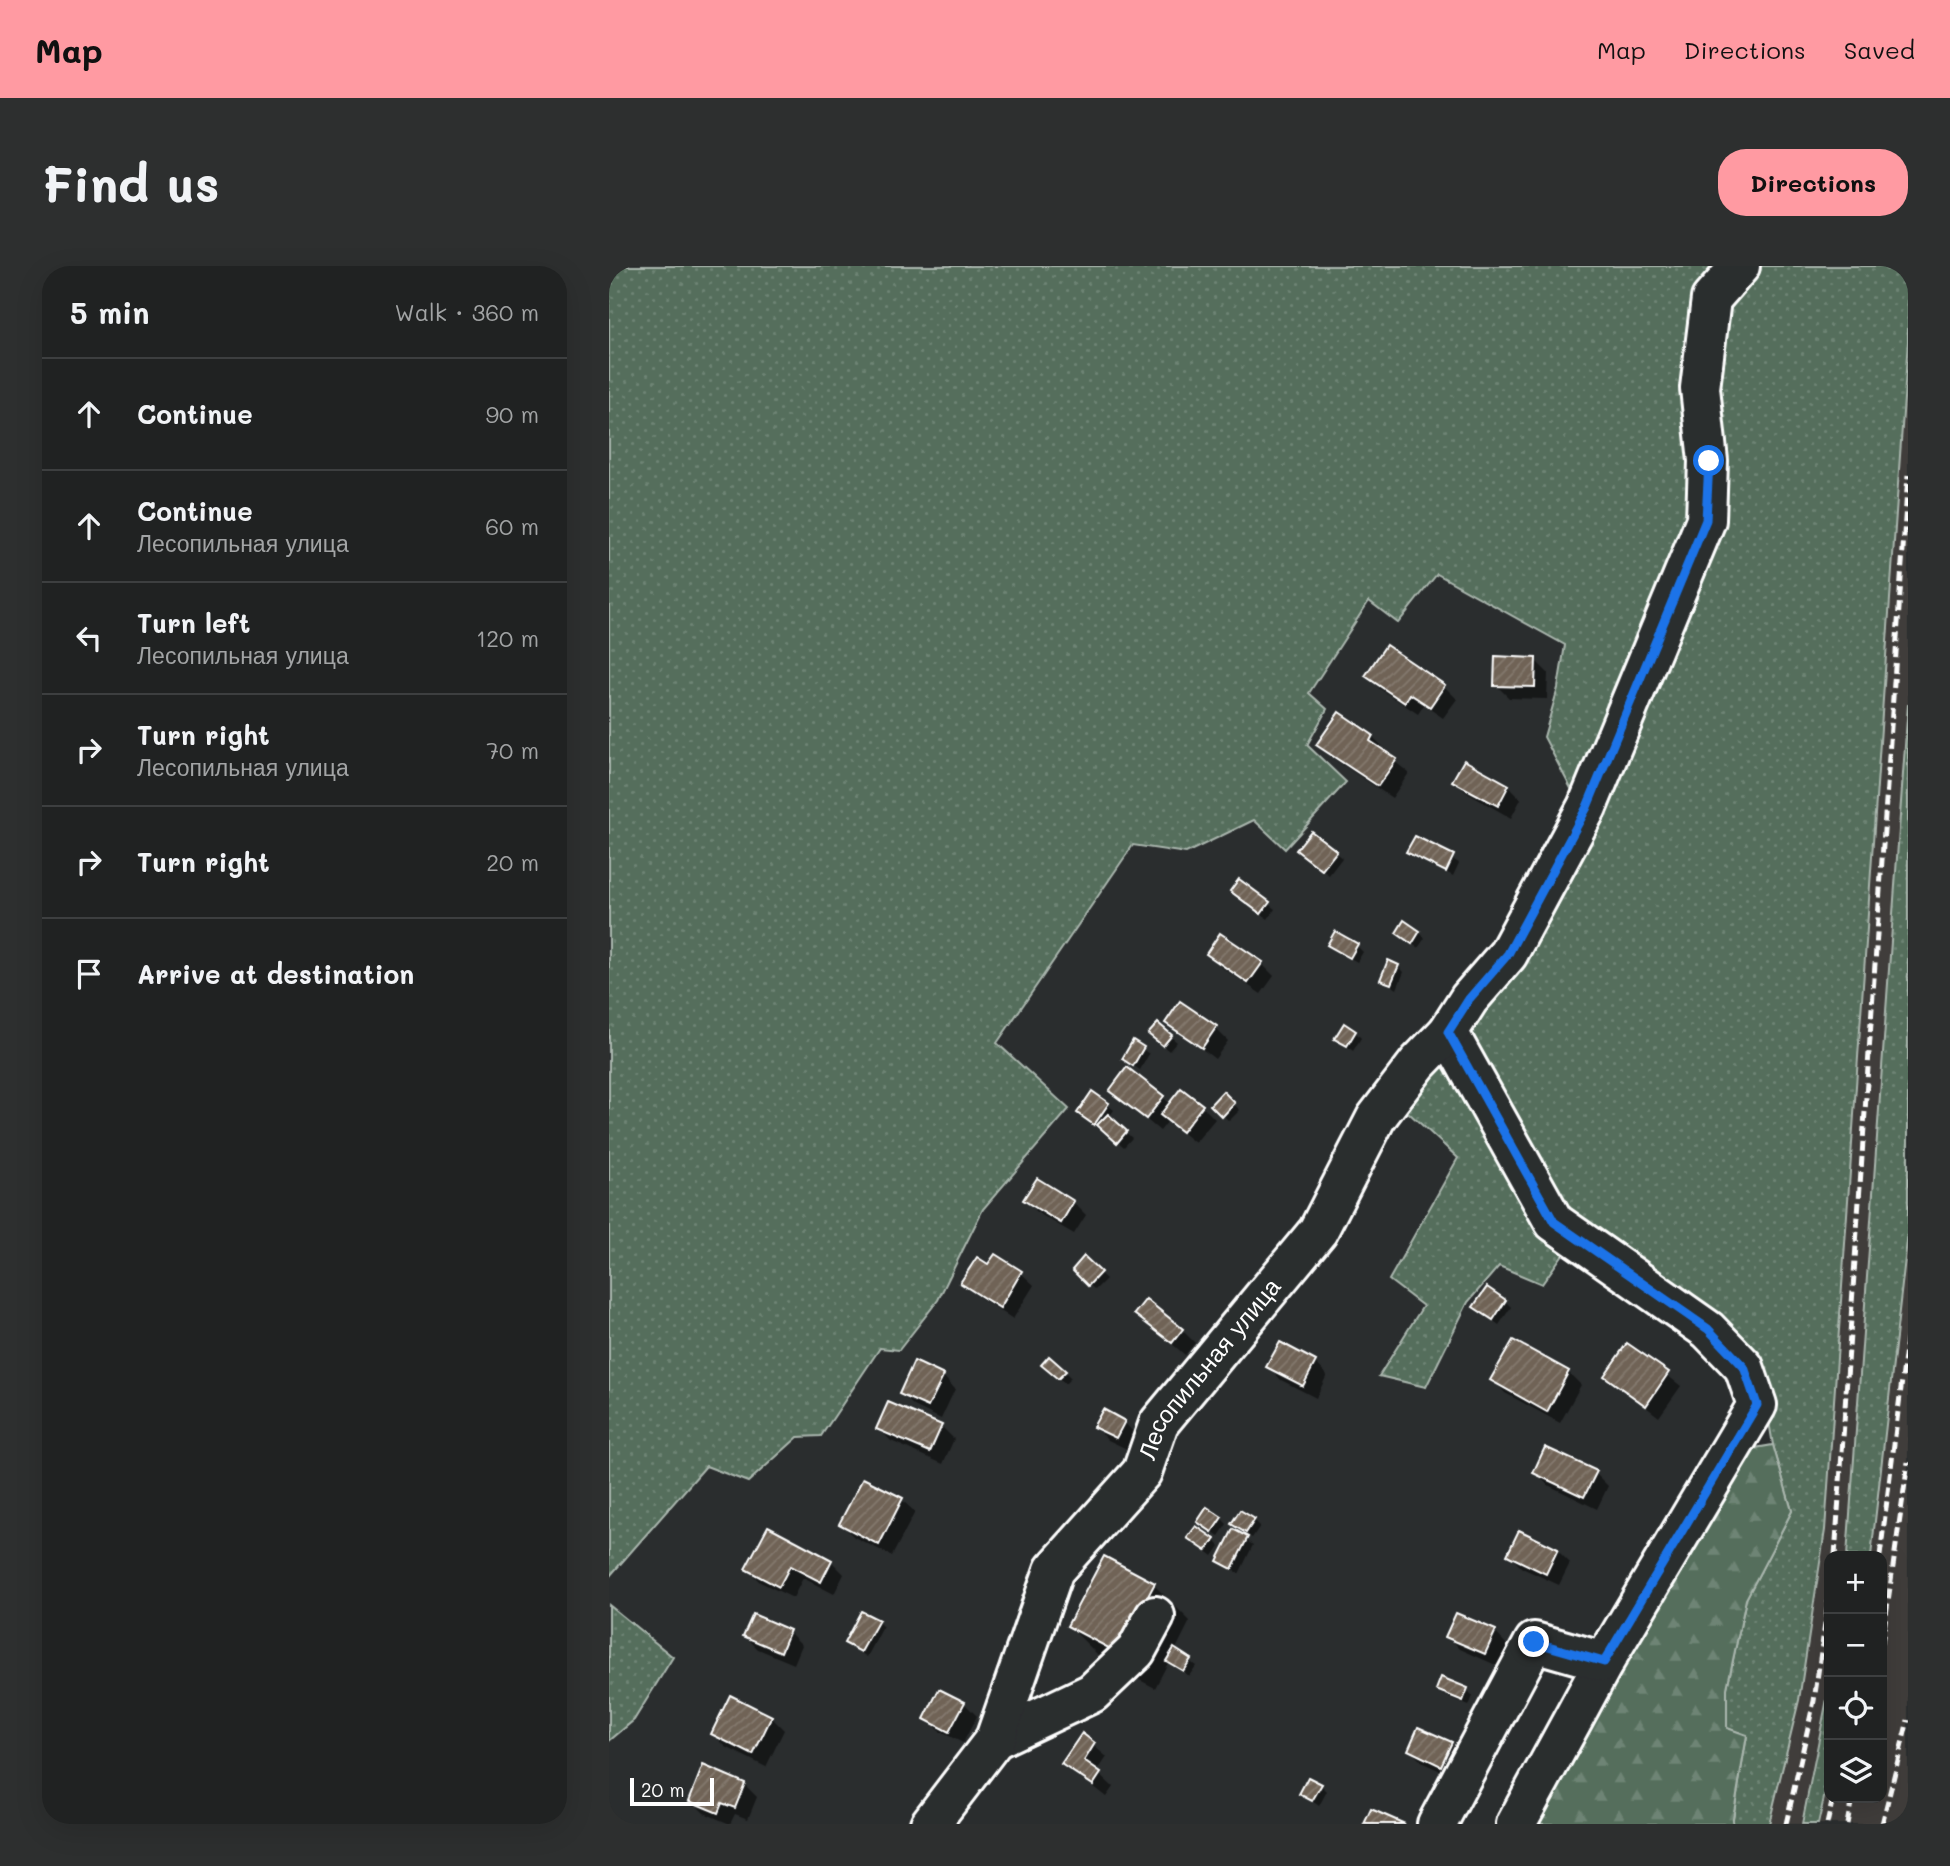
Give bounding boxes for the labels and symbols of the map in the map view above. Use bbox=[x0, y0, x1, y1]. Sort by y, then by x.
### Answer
route start bbox=[1693, 445, 1724, 476]
street label: Лесопильная улица bbox=[1130, 1271, 1287, 1464]
route end bbox=[1518, 1626, 1549, 1657]
scale bar bbox=[630, 1775, 714, 1807]

